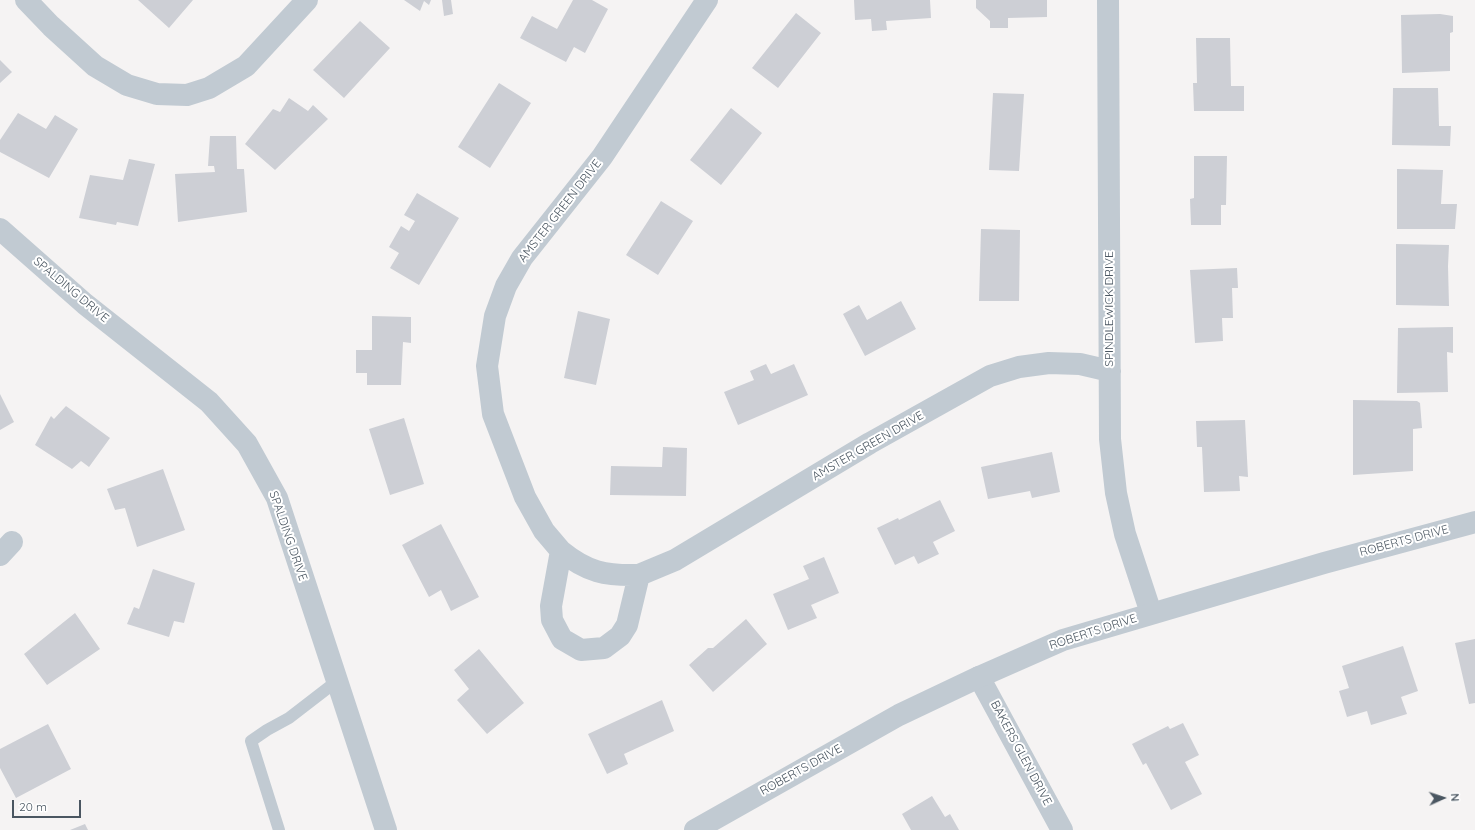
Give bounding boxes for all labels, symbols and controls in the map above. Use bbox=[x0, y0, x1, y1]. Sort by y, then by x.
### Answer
street label: AMSTER GREEN DRIVE bbox=[515, 157, 605, 265]
street label: SPINDLEWICK DRIVE bbox=[1102, 251, 1116, 367]
street label: SPALDING DRIVE bbox=[30, 254, 112, 326]
street label: AMSTER GREEN DRIVE bbox=[810, 408, 926, 484]
street label: SPALDING DRIVE bbox=[266, 489, 310, 583]
street label: ROBERTS DRIVE bbox=[1358, 522, 1450, 560]
street label: ROBERTS DRIVE bbox=[1047, 611, 1139, 653]
street label: BAKERS GLEN DRIVE bbox=[987, 698, 1055, 808]
street label: ROBERTS DRIVE bbox=[758, 742, 844, 798]
north arrow bbox=[1423, 778, 1463, 818]
scale bar bbox=[14, 792, 83, 818]
text: N bbox=[1448, 793, 1462, 802]
text: 20 m bbox=[19, 799, 47, 814]

